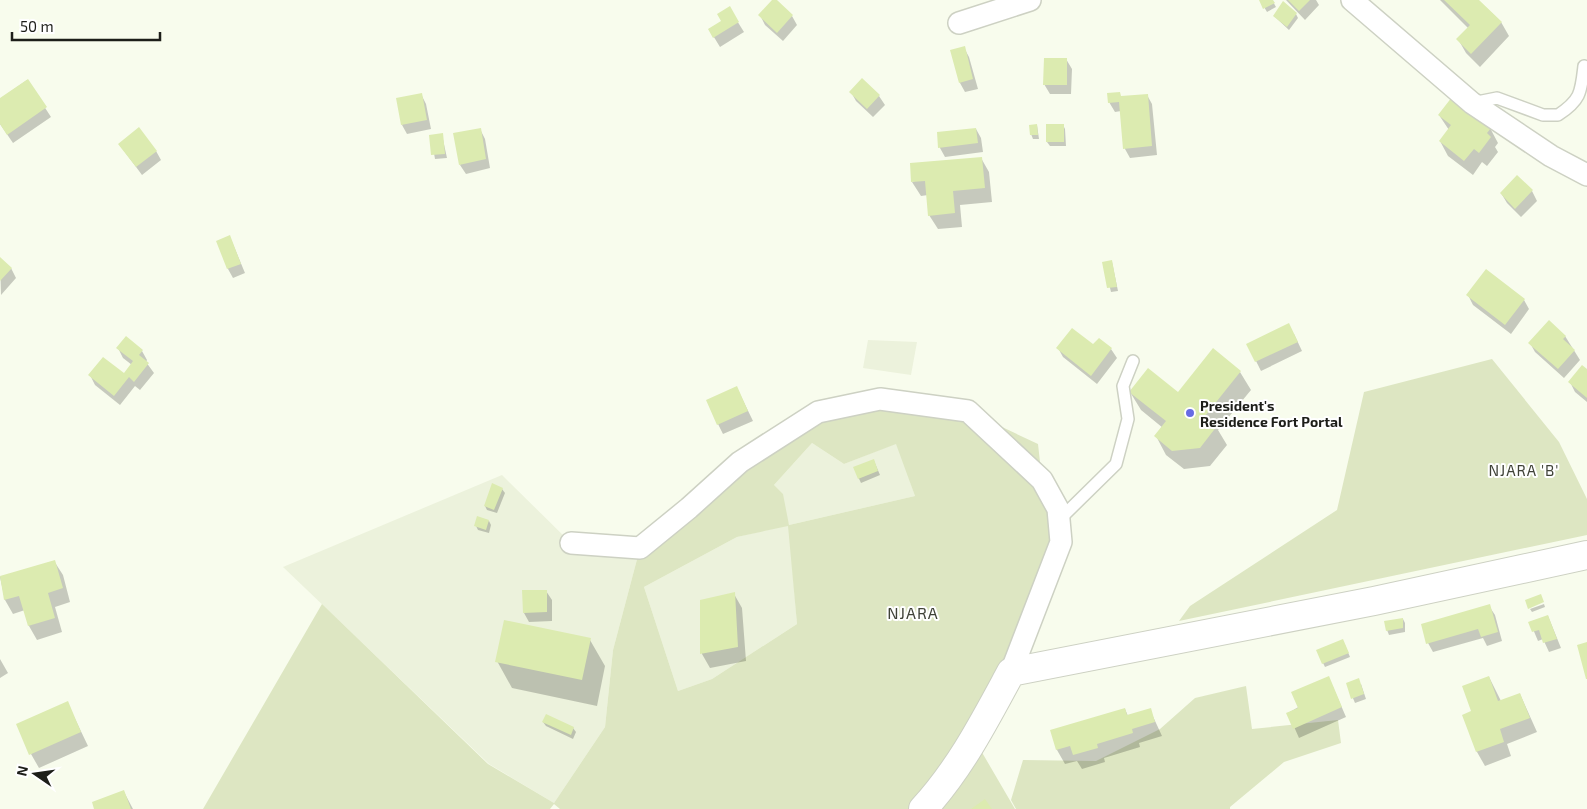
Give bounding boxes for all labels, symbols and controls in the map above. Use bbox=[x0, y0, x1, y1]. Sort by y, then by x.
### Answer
scale bar bbox=[12, 10, 160, 42]
text: 50 m bbox=[20, 17, 54, 35]
place label: President's Residence Fort Portal bbox=[1200, 397, 1343, 430]
marker: President's Residence Fort Portal bbox=[1184, 407, 1196, 419]
district label: NJARA 'B' bbox=[1489, 461, 1559, 479]
district label: NJARA bbox=[887, 603, 939, 622]
north arrow bbox=[10, 749, 60, 799]
text: N bbox=[12, 764, 31, 778]

